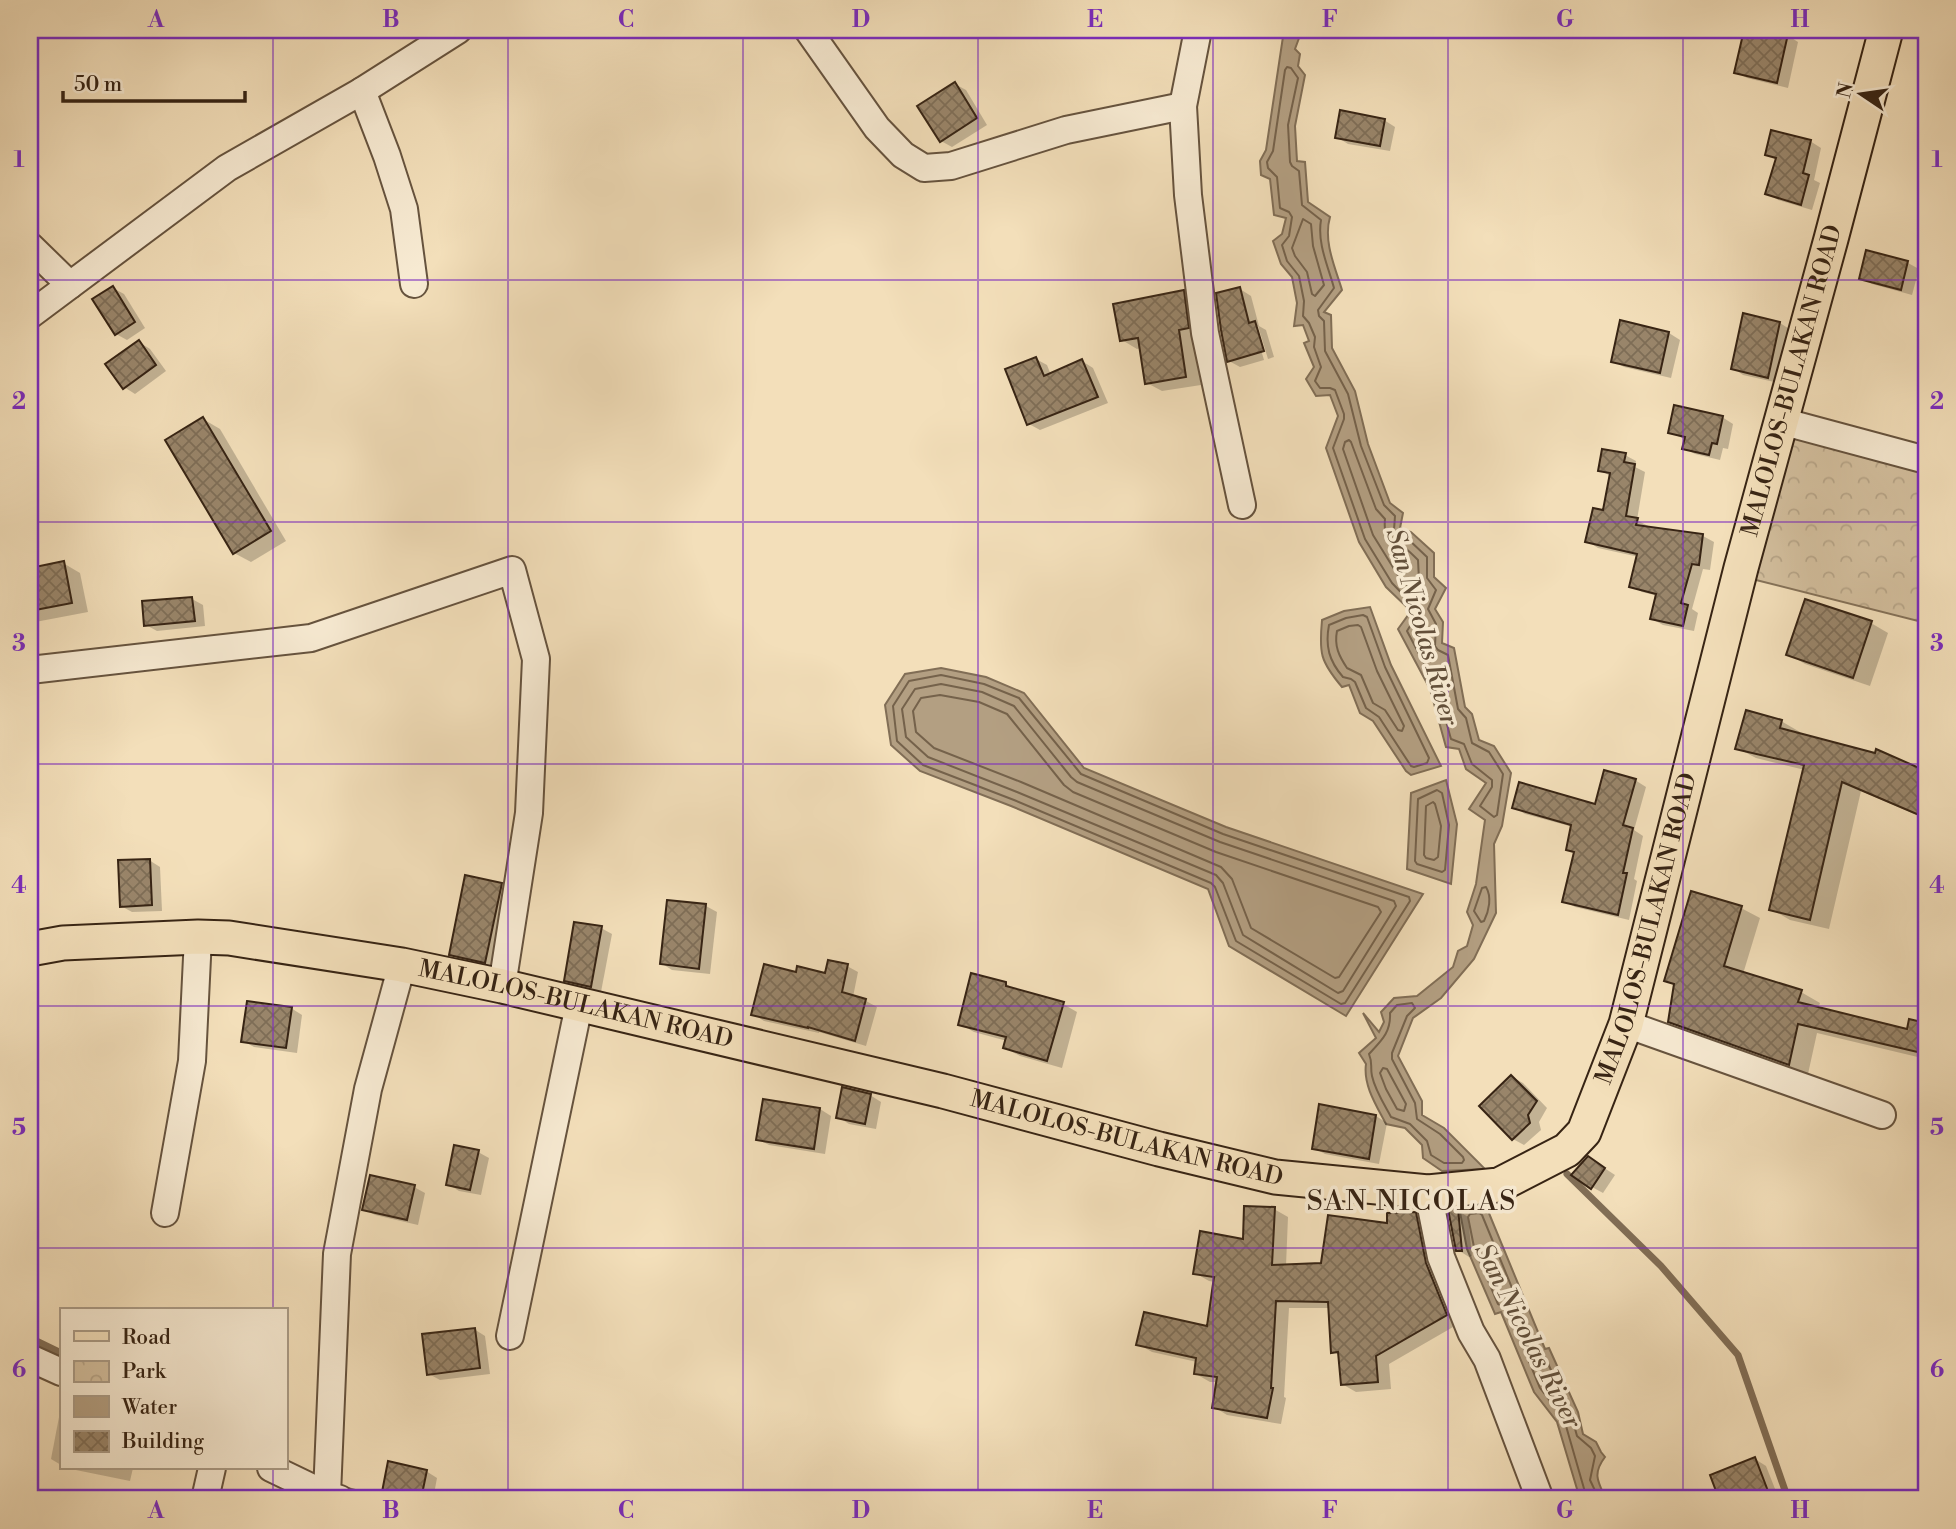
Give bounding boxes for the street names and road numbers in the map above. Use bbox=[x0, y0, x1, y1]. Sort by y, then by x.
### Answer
street label: MALOLOS-BULAKAN ROAD bbox=[1735, 222, 1849, 540]
street label: MALOLOS-BULAKAN ROAD bbox=[1589, 770, 1704, 1089]
street label: MALOLOS-BULAKAN ROAD bbox=[416, 954, 736, 1055]
street label: MALOLOS-BULAKAN ROAD bbox=[967, 1084, 1286, 1193]

